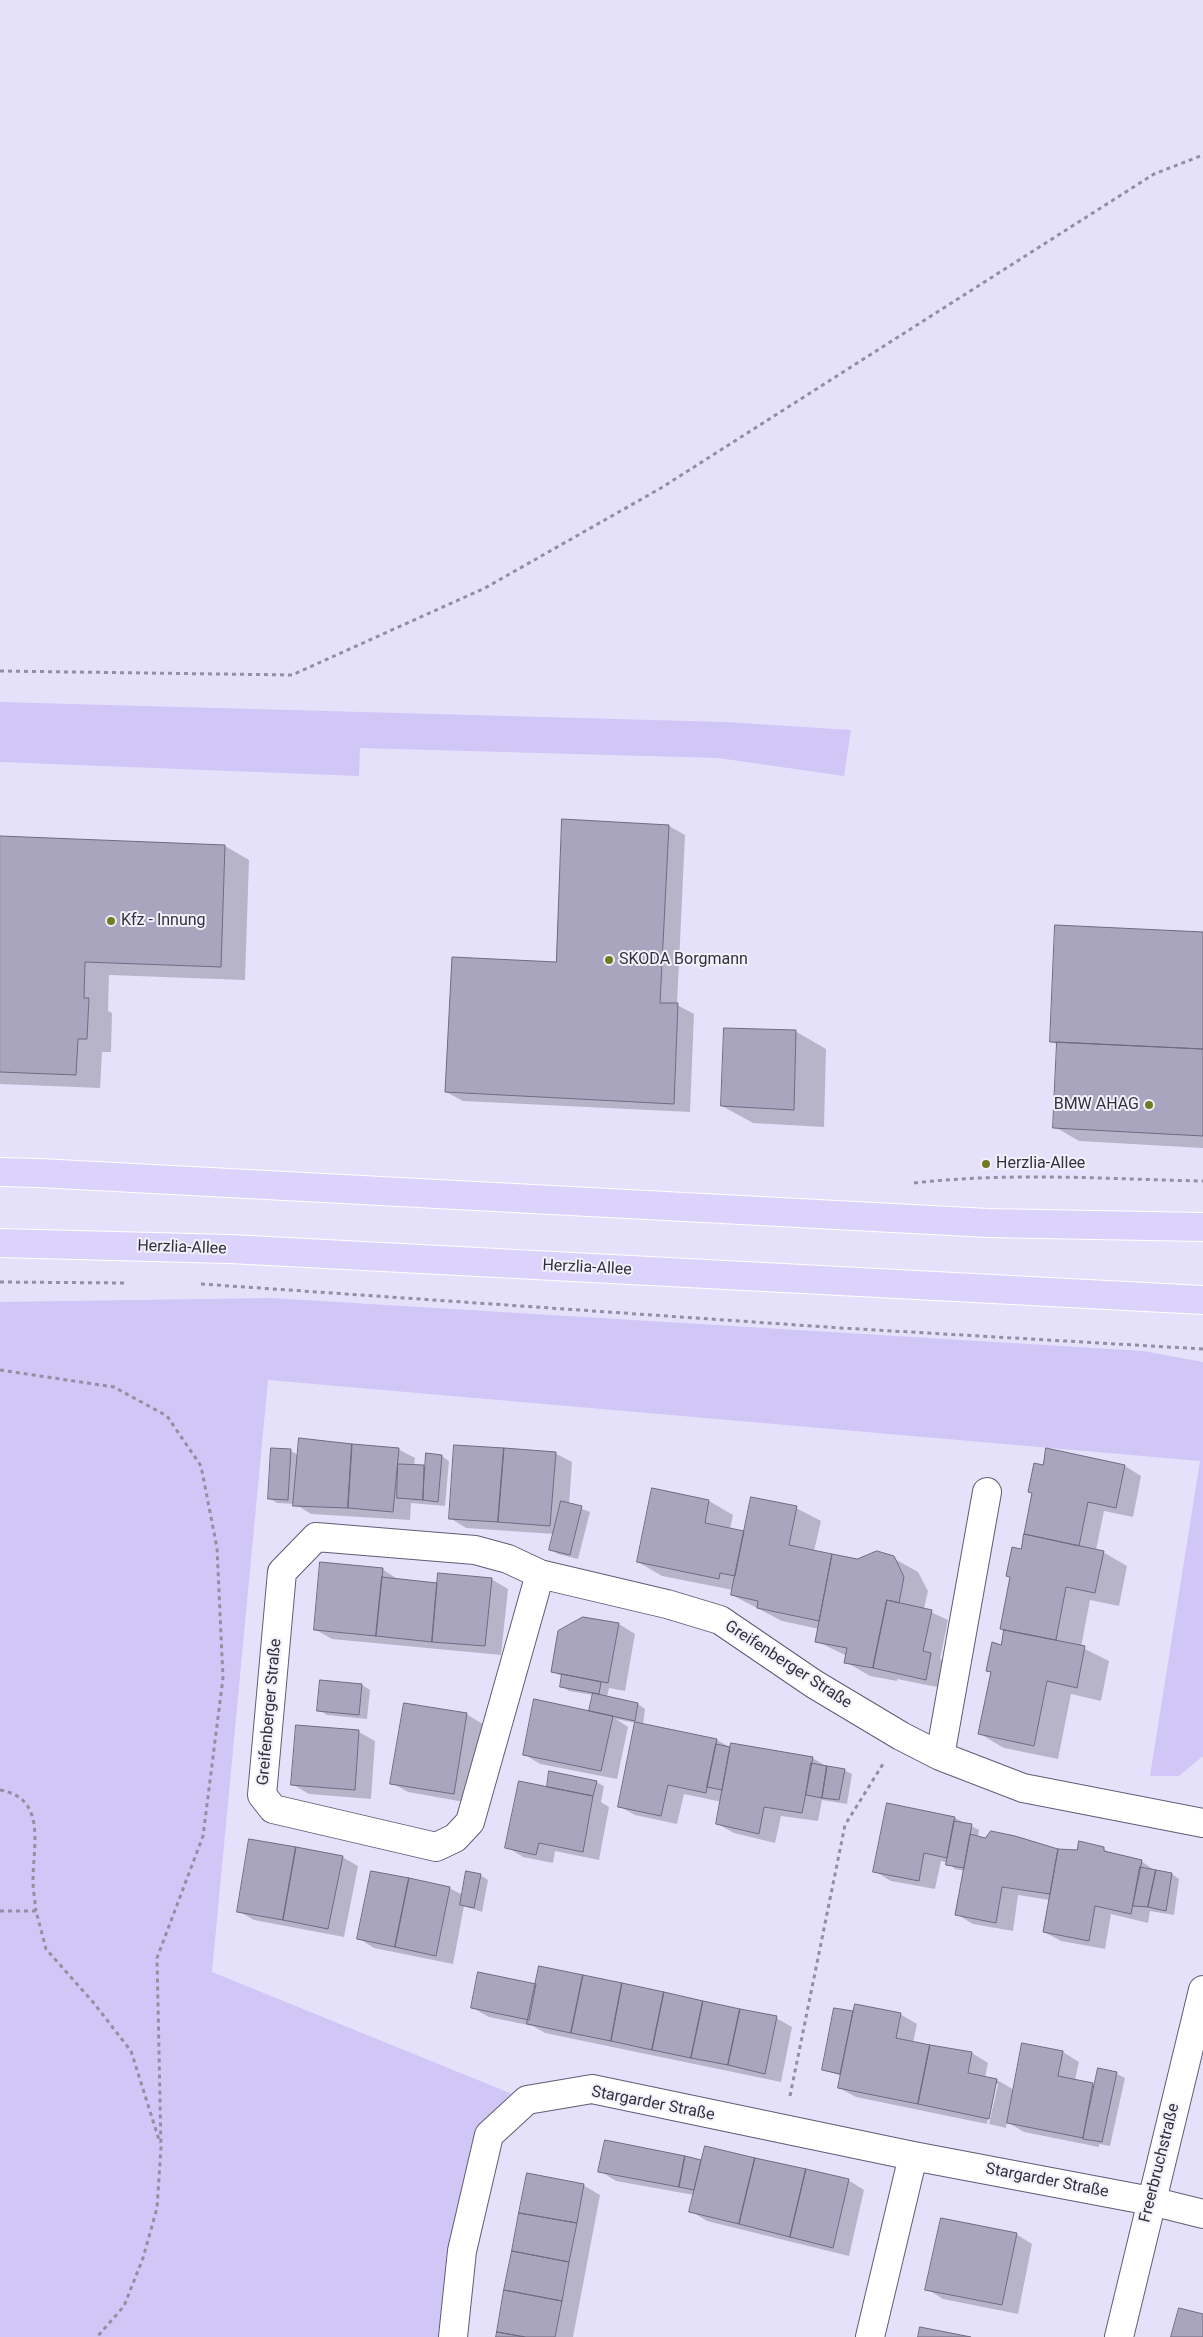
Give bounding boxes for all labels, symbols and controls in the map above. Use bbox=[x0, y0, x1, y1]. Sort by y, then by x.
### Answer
place label: Kfz - Innung bbox=[121, 911, 206, 931]
marker: Kfz - Innung bbox=[105, 915, 117, 927]
place label: SKODA Borgmann bbox=[619, 950, 748, 970]
marker: SKODA Borgmann bbox=[603, 954, 615, 966]
place label: BMW AHAG bbox=[1054, 1095, 1139, 1115]
marker: BMW AHAG bbox=[1143, 1099, 1155, 1111]
place label: Herzlia-Allee bbox=[996, 1154, 1085, 1174]
marker: Herzlia-Allee bbox=[980, 1158, 992, 1170]
street label: Herzlia-Allee bbox=[137, 1237, 227, 1259]
street label: Herzlia-Allee bbox=[542, 1256, 632, 1280]
street label: Greifenberger Straße bbox=[721, 1617, 855, 1713]
street label: Greifenberger Straße bbox=[254, 1638, 286, 1786]
street label: Stargarder Straße bbox=[590, 2083, 716, 2125]
street label: Freerbruchstraße bbox=[1136, 2101, 1184, 2225]
street label: Stargarder Straße bbox=[984, 2160, 1110, 2202]

